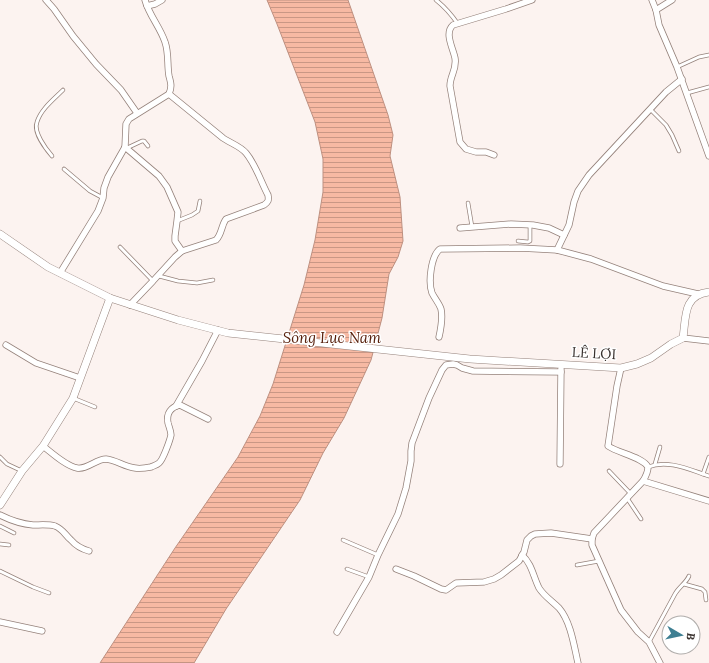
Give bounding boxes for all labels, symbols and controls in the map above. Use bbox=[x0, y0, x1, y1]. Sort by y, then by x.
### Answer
water label: Sông Lục Nam bbox=[283, 328, 381, 347]
street label: LÊ LỢI bbox=[571, 343, 617, 363]
north arrow bbox=[661, 615, 701, 655]
text: B bbox=[683, 632, 698, 641]

